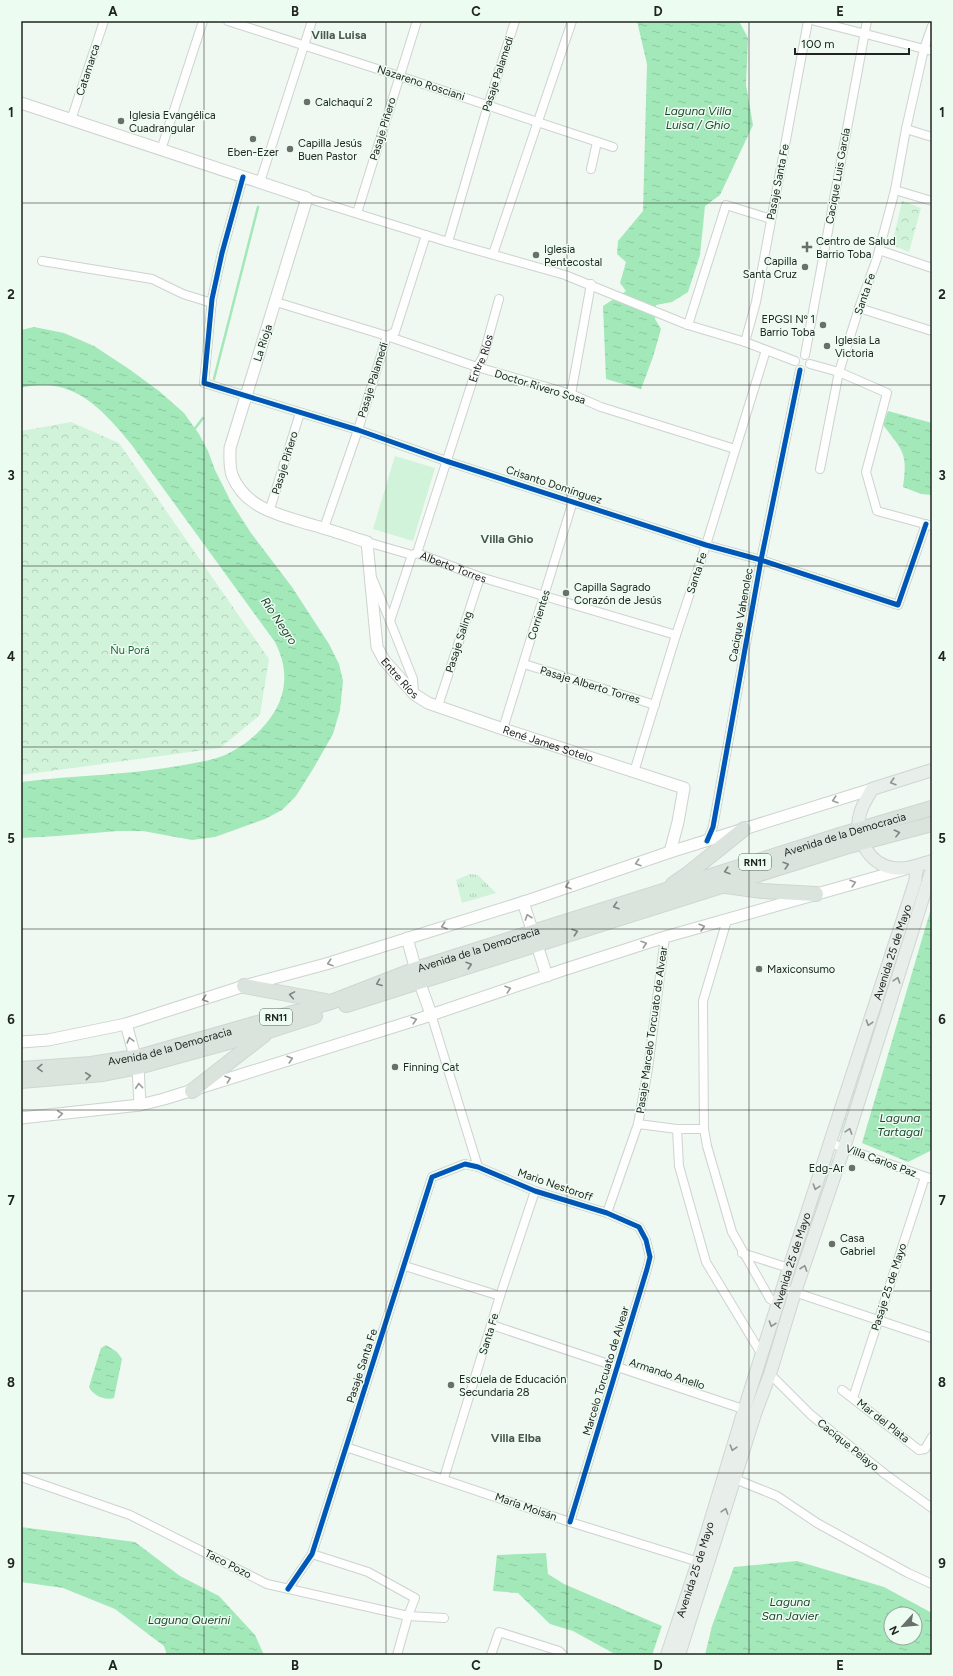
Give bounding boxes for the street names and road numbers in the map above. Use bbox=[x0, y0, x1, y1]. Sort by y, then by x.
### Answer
street label: Pasaje Palamedi bbox=[480, 35, 516, 113]
street label: Catamarca bbox=[74, 43, 102, 97]
street label: Nazareno Rosciani bbox=[376, 63, 466, 103]
street label: Pasaje Piñero bbox=[367, 96, 399, 162]
street label: Cacique Luis García bbox=[823, 127, 853, 225]
street label: Pasaje Santa Fe bbox=[764, 143, 792, 221]
street label: Santa Fe bbox=[852, 272, 878, 316]
street label: La Rioja bbox=[251, 323, 275, 363]
street label: Entre Ríos bbox=[466, 333, 495, 384]
street label: Pasaje Palamedi bbox=[355, 341, 391, 419]
street label: Doctor Rivero Sosa bbox=[493, 367, 587, 407]
street label: Pasaje Piñero bbox=[269, 430, 301, 496]
street label: Crisanto Domínguez bbox=[504, 463, 604, 507]
street label: Alberto Torres bbox=[418, 548, 488, 585]
street label: Santa Fe bbox=[684, 551, 710, 595]
street label: Cacique Vahenolec bbox=[726, 567, 756, 663]
street label: Corrientes bbox=[525, 588, 553, 642]
street label: Pasaje Saling bbox=[443, 609, 475, 675]
street label: Entre Ríos bbox=[378, 655, 421, 701]
street label: Pasaje Alberto Torres bbox=[538, 664, 642, 706]
street label: René James Sotelo bbox=[501, 723, 595, 765]
street label: Avenida de la Democracia bbox=[782, 810, 907, 859]
road number: RN11 bbox=[739, 854, 771, 870]
street label: Avenida 25 de Mayo bbox=[870, 903, 914, 1002]
street label: Avenida de la Democracia bbox=[416, 924, 541, 975]
street label: Pasaje Marcelo Torcuato de Alvear bbox=[634, 945, 670, 1114]
road number: RN11 bbox=[260, 1009, 292, 1025]
street label: Avenida de la Democracia bbox=[107, 1024, 233, 1068]
street label: Villa Carlos Paz bbox=[844, 1142, 918, 1180]
street label: Mario Nestoroff bbox=[516, 1166, 595, 1204]
street label: Avenida 25 de Mayo bbox=[770, 1211, 813, 1310]
street label: Pasaje 25 de Mayo bbox=[869, 1241, 909, 1333]
street label: Marcelo Torcuato de Alvear bbox=[580, 1305, 632, 1437]
street label: Santa Fe bbox=[477, 1312, 501, 1356]
street label: Pasaje Santa Fe bbox=[344, 1327, 380, 1405]
street label: Armando Anello bbox=[628, 1356, 706, 1392]
street label: Mar del Plata bbox=[854, 1396, 912, 1446]
street label: Cacique Pelayo bbox=[815, 1416, 881, 1474]
street label: María Moisán bbox=[493, 1490, 559, 1524]
street label: Avenida 25 de Mayo bbox=[674, 1520, 716, 1619]
street label: Taco Pozo bbox=[203, 1547, 253, 1581]

